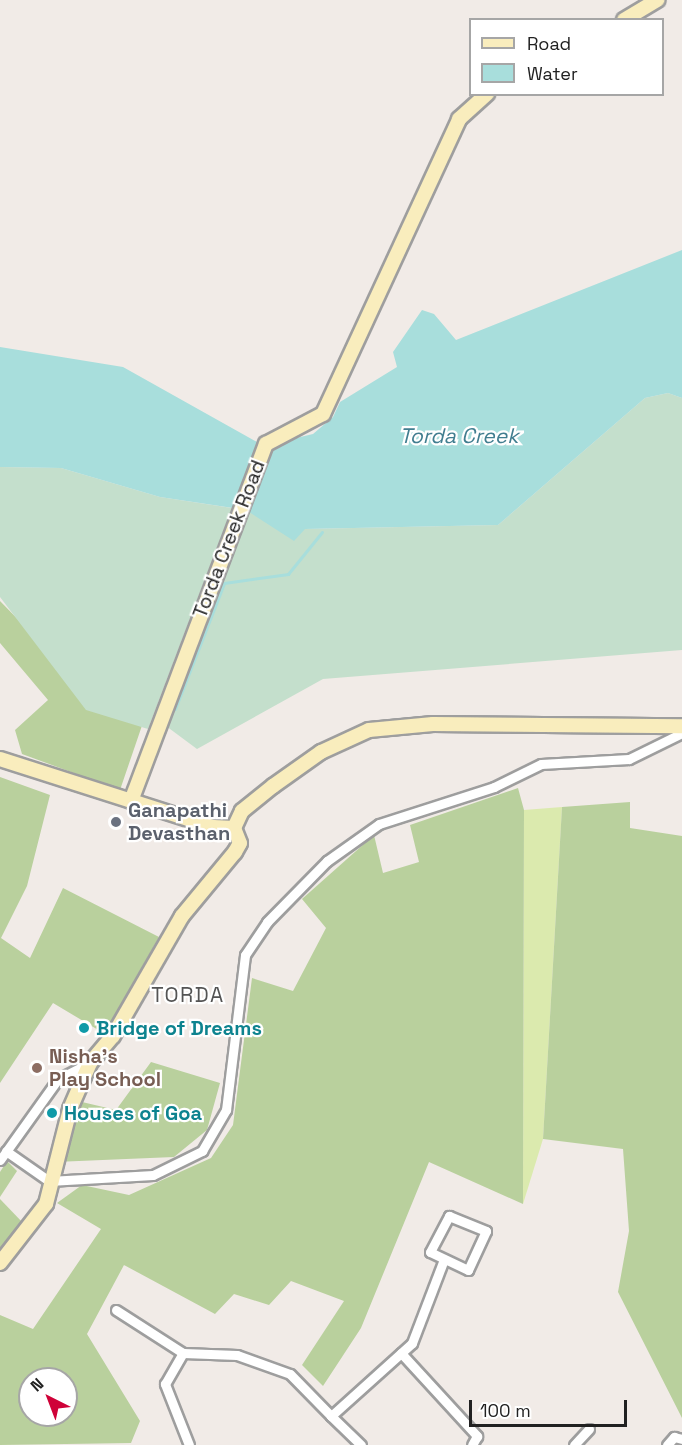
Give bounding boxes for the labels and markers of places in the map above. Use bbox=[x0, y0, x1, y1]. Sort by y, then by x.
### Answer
place label: Ganapathi Devasthan bbox=[128, 798, 230, 845]
marker: Ganapathi Devasthan bbox=[109, 815, 123, 829]
place label: Bridge of Dreams bbox=[96, 1016, 262, 1040]
marker: Bridge of Dreams bbox=[77, 1021, 91, 1035]
place label: Nisha's Play School bbox=[49, 1044, 161, 1091]
marker: Nisha's Play School bbox=[30, 1061, 44, 1075]
place label: Houses of Goa bbox=[64, 1101, 202, 1125]
marker: Houses of Goa bbox=[45, 1106, 59, 1120]

